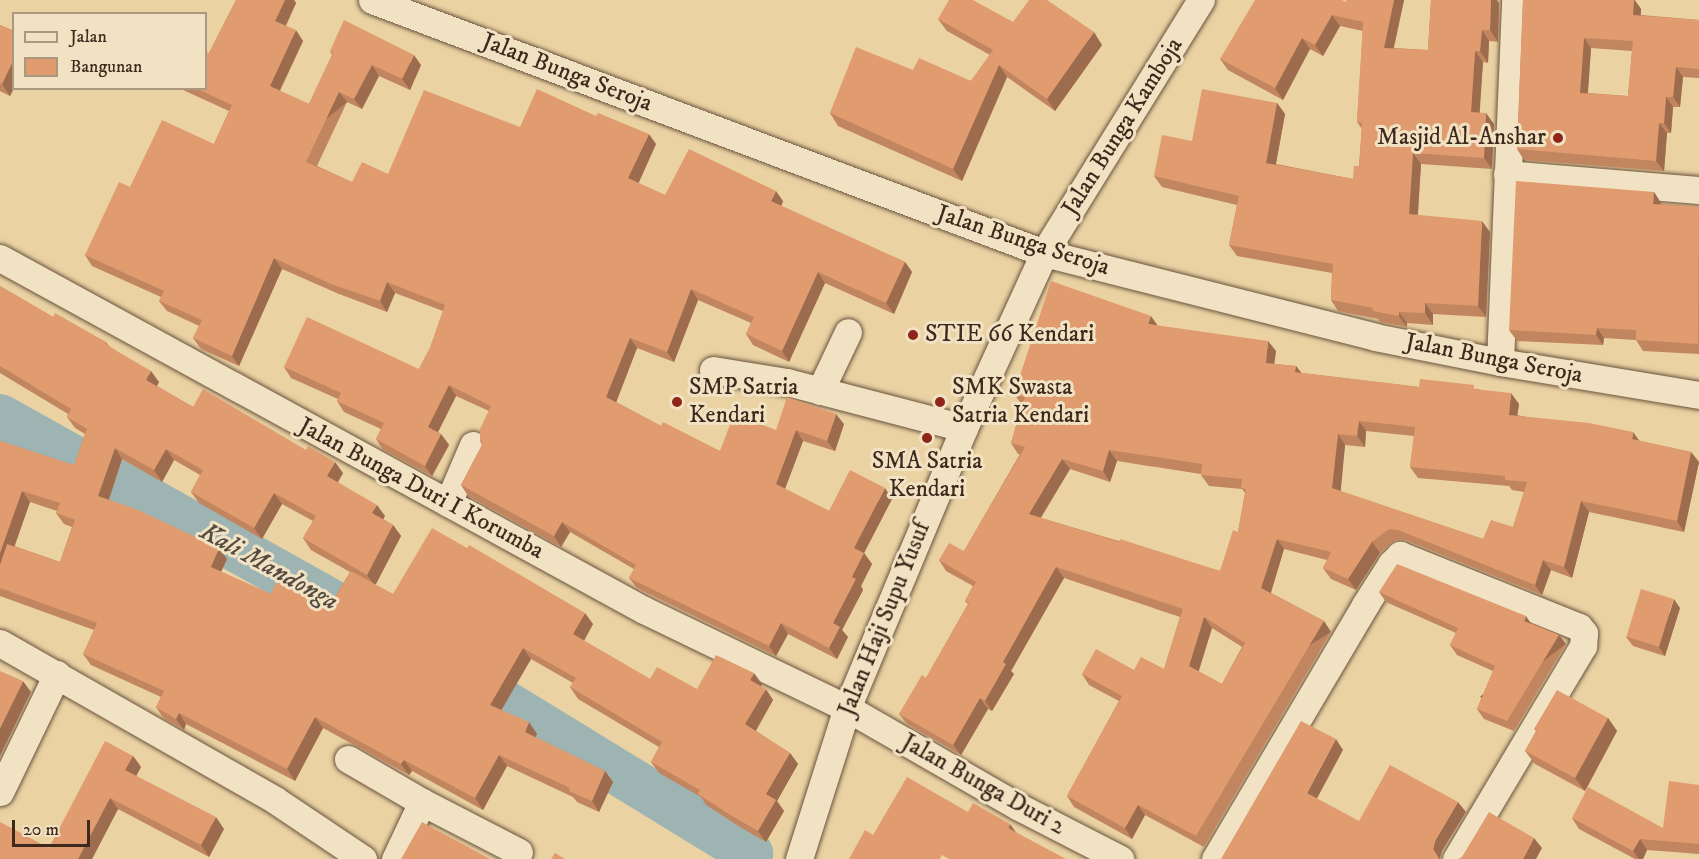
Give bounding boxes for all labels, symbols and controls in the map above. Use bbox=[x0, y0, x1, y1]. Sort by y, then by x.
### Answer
legend bbox=[12, 12, 207, 90]
text: Jalan bbox=[70, 26, 107, 48]
street label: Jalan Bunga Seroja bbox=[478, 27, 656, 119]
street label: Jalan Bunga Kamboja bbox=[1057, 33, 1189, 221]
text: Bangunan bbox=[70, 56, 142, 78]
place label: Masjid Al-Anshar bbox=[1377, 124, 1546, 152]
marker: Masjid Al-Anshar bbox=[1551, 131, 1565, 145]
street label: Jalan Bunga Seroja bbox=[933, 200, 1113, 282]
place label: STIE 66 Kendari bbox=[925, 321, 1094, 349]
marker: STIE 66 Kendari bbox=[906, 328, 920, 342]
street label: Jalan Bunga Seroja bbox=[1403, 328, 1585, 390]
place label: SMP Satria Kendari bbox=[689, 374, 798, 430]
place label: SMK Swasta Satria Kendari bbox=[952, 374, 1089, 430]
marker: SMP Satria Kendari bbox=[670, 395, 684, 409]
marker: SMK Swasta Satria Kendari bbox=[933, 395, 947, 409]
street label: Jalan Bunga Duri I Korumba bbox=[293, 412, 549, 566]
marker: SMA Satria Kendari bbox=[920, 431, 934, 445]
place label: SMA Satria Kendari bbox=[872, 448, 982, 504]
water label: Kali Mandonga bbox=[195, 516, 343, 618]
street label: Jalan Haji Supu Yusuf bbox=[833, 518, 937, 720]
street label: Jalan Bunga Duri 2 bbox=[896, 728, 1070, 842]
scale bar bbox=[15, 808, 93, 846]
text: 20 m bbox=[23, 819, 59, 841]

